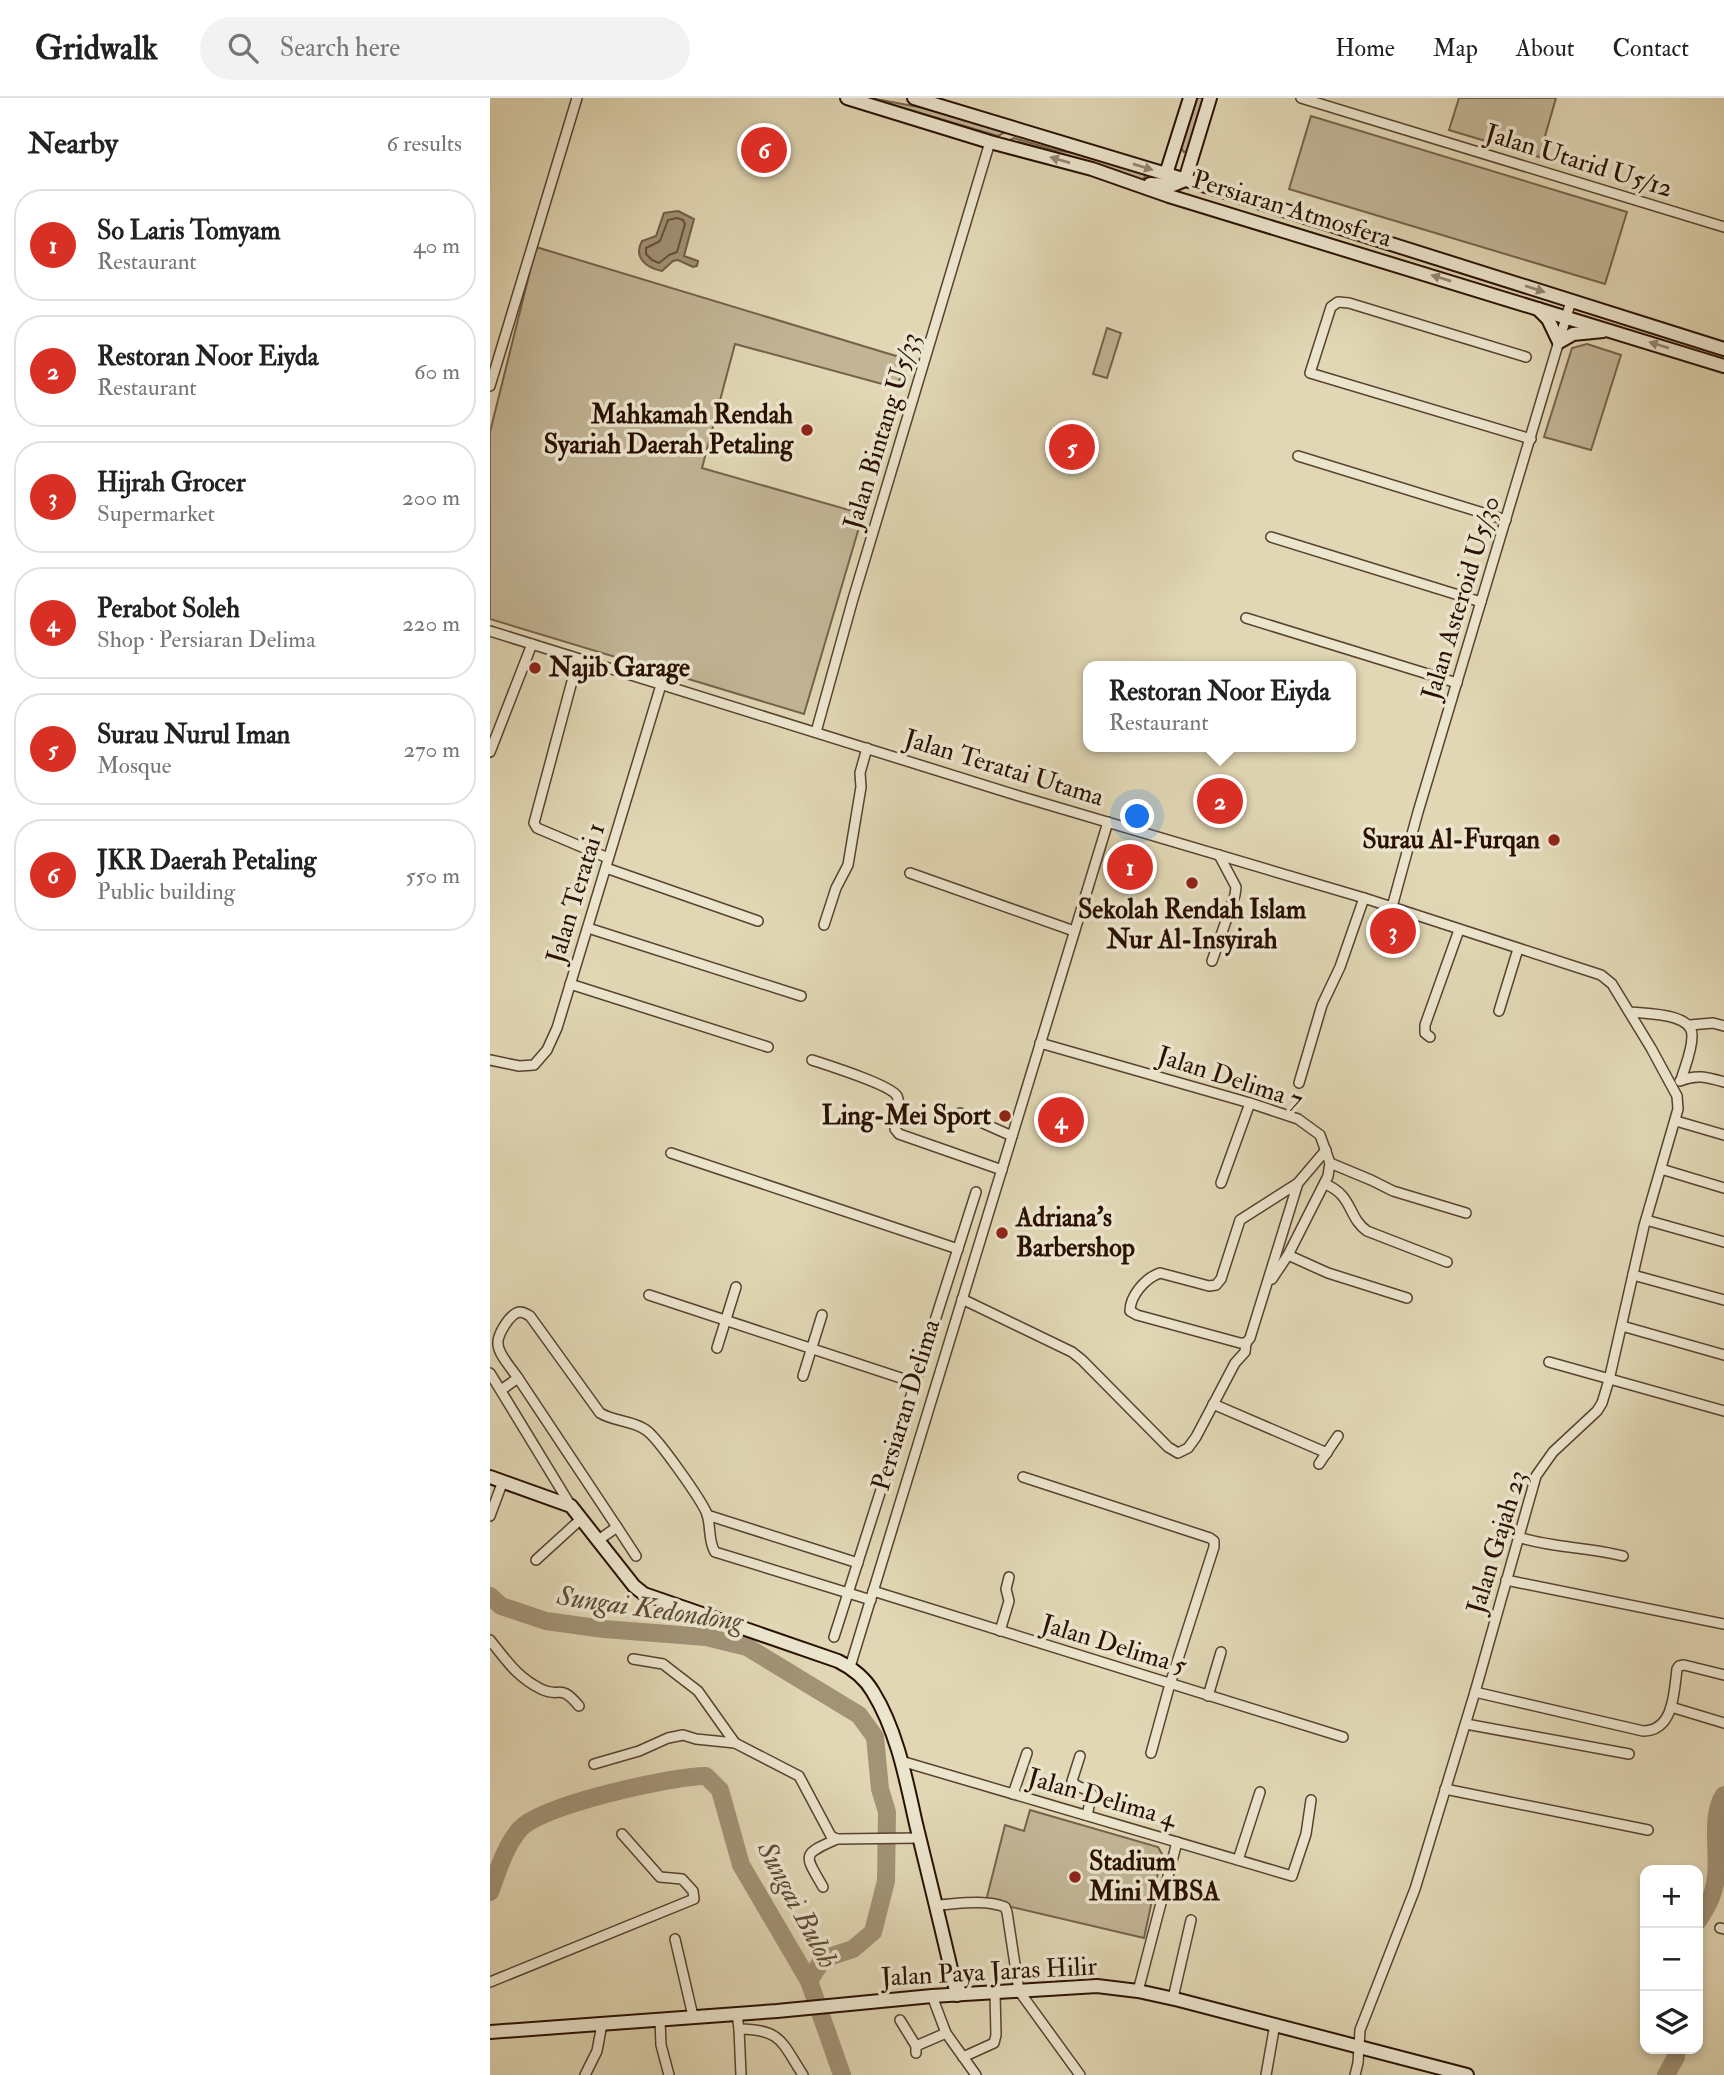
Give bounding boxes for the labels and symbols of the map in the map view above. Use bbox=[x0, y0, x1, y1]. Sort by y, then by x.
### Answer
street label: Jalan Utarid U5/12 bbox=[1481, 117, 1676, 205]
pin: 6 bbox=[741, 124, 787, 176]
one-way arrow bbox=[1050, 155, 1071, 165]
one-way arrow bbox=[1133, 162, 1154, 172]
street label: Persiaran Atmosfera bbox=[1188, 163, 1396, 255]
one-way arrow bbox=[1431, 273, 1452, 283]
one-way arrow bbox=[1525, 285, 1546, 295]
street label: Jalan Bintang U5/33 bbox=[837, 329, 927, 534]
one-way arrow bbox=[1648, 340, 1669, 350]
place label: Mahkamah Rendah Syariah Daerah Petaling bbox=[544, 399, 794, 462]
pin: 5 bbox=[1049, 421, 1095, 473]
marker: Mahkamah Rendah Syariah Daerah Petaling bbox=[799, 422, 815, 438]
street label: Jalan Asteroid U5/30 bbox=[1414, 492, 1507, 705]
place label: Najib Garage bbox=[548, 652, 690, 685]
marker: Najib Garage bbox=[527, 660, 543, 676]
street label: Jalan Teratai Utama bbox=[899, 722, 1108, 814]
pin: 2 bbox=[1197, 775, 1243, 827]
your location bbox=[1120, 799, 1154, 833]
street label: Jalan Teratai 1 bbox=[539, 819, 612, 968]
place label: Surau Al-Furqan bbox=[1362, 824, 1541, 857]
marker: Surau Al-Furqan bbox=[1546, 832, 1562, 848]
pin: 1 bbox=[1107, 841, 1153, 893]
marker: Sekolah Rendah Islam Nur Al-Insyirah bbox=[1184, 875, 1200, 891]
place label: Sekolah Rendah Islam Nur Al-Insyirah bbox=[1078, 894, 1307, 957]
pin: 3 bbox=[1370, 905, 1416, 957]
street label: Jalan Delima 7 bbox=[1152, 1039, 1307, 1117]
pin: 4 bbox=[1038, 1094, 1084, 1146]
place label: Ling-Mei Sport bbox=[822, 1100, 992, 1133]
marker: Ling-Mei Sport bbox=[997, 1108, 1013, 1124]
place label: Adriana's Barbershop bbox=[1015, 1202, 1135, 1265]
marker: Adriana's Barbershop bbox=[994, 1225, 1010, 1241]
street label: Persiaran Delima bbox=[865, 1315, 947, 1494]
street label: Jalan Gajah 23 bbox=[1460, 1466, 1534, 1619]
water label: Sungai Kedondong bbox=[554, 1578, 747, 1640]
street label: Jalan Delima 5 bbox=[1037, 1607, 1191, 1682]
street label: Jalan Delima 4 bbox=[1023, 1761, 1181, 1835]
water label: Sungai Buloh bbox=[748, 1835, 845, 1975]
place label: Stadium Mini MBSA bbox=[1088, 1846, 1221, 1908]
marker: Stadium Mini MBSA bbox=[1067, 1869, 1083, 1885]
street label: Jalan Paya Jaras Hilir bbox=[879, 1950, 1098, 1994]

